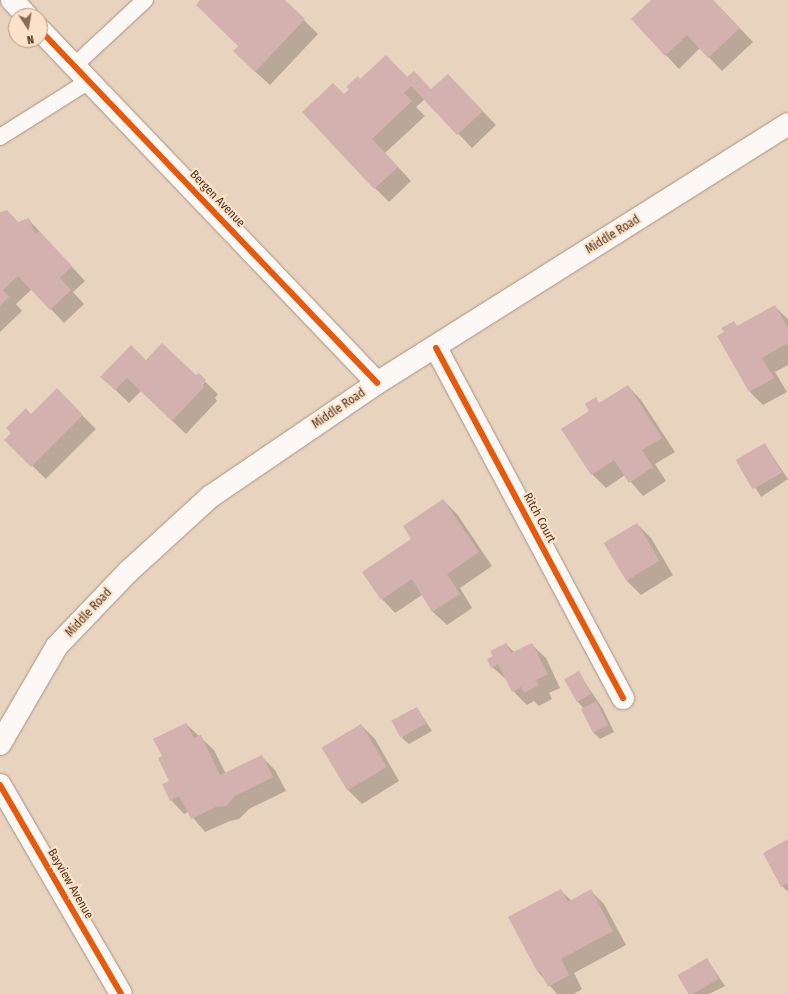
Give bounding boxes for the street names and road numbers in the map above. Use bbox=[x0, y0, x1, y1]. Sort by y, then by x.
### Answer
street label: Bergen Avenue bbox=[186, 168, 248, 230]
street label: Middle Road bbox=[583, 213, 643, 257]
street label: Middle Road bbox=[310, 386, 368, 432]
street label: Ritch Court bbox=[520, 491, 558, 545]
street label: Middle Road bbox=[63, 586, 115, 640]
street label: Bayview Avenue bbox=[44, 846, 96, 922]

